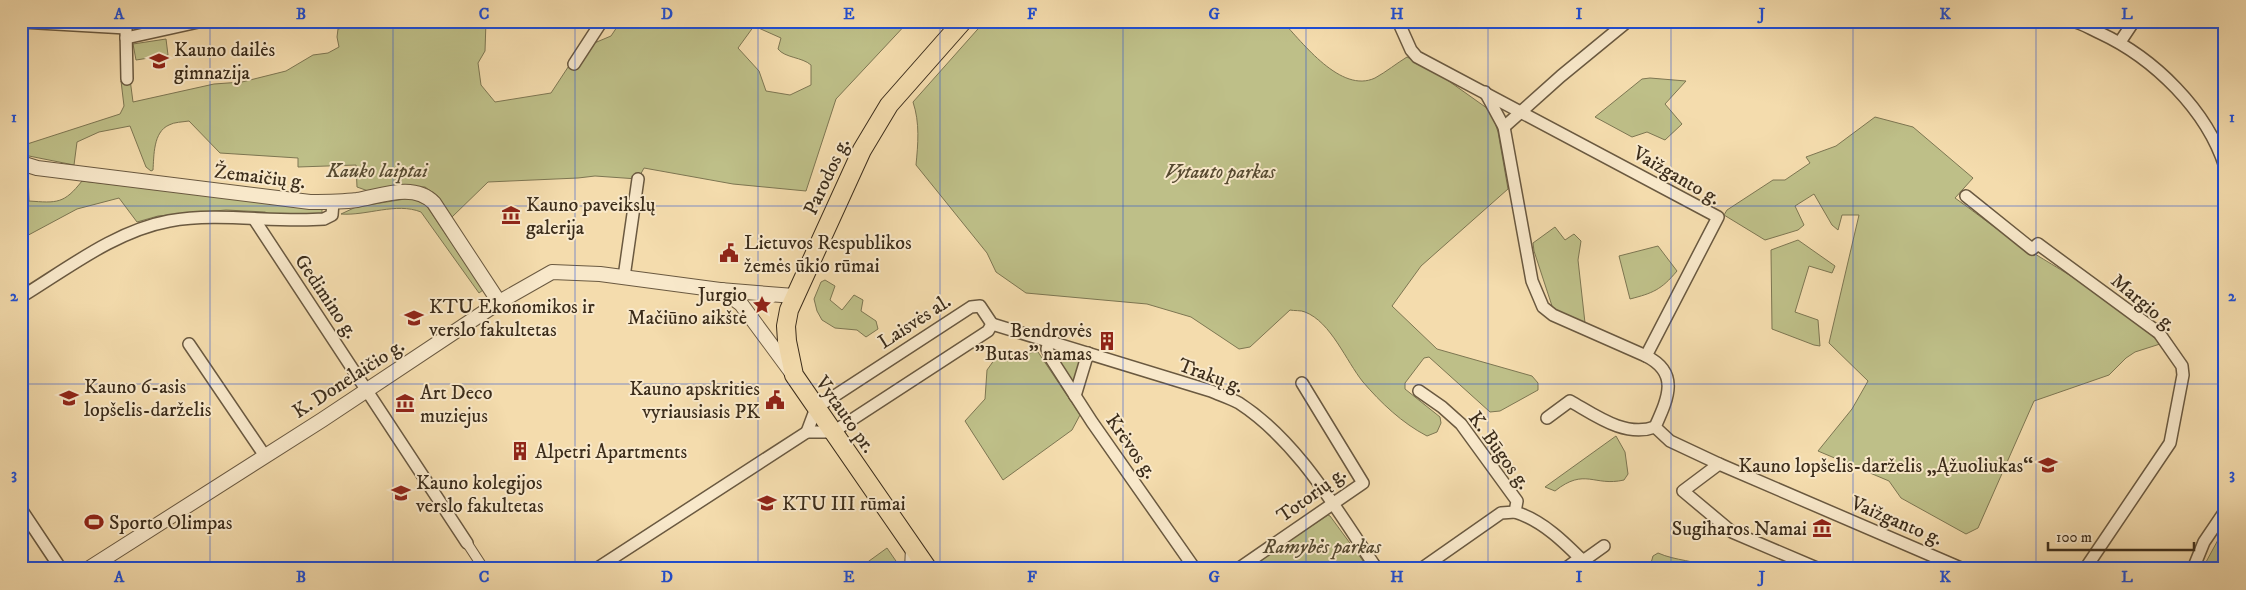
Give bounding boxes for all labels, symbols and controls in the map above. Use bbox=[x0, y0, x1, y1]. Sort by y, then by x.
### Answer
text: A bbox=[113, 4, 125, 24]
text: B bbox=[296, 4, 306, 24]
text: C bbox=[479, 4, 489, 24]
text: D bbox=[661, 4, 673, 24]
text: E bbox=[843, 4, 855, 24]
text: F bbox=[1027, 4, 1037, 24]
text: G bbox=[1208, 4, 1220, 24]
text: H bbox=[1390, 4, 1404, 24]
text: I bbox=[1576, 4, 1583, 24]
text: J bbox=[1757, 4, 1766, 24]
text: K bbox=[1939, 4, 1951, 24]
text: L bbox=[2121, 4, 2133, 24]
place label: Kauno dailės gimnazija bbox=[174, 38, 275, 86]
school or university icon: Kauno dailės gimnazija bbox=[148, 50, 170, 72]
text: 1 bbox=[11, 107, 17, 127]
text: 1 bbox=[2229, 107, 2235, 127]
street label: Parodos g. bbox=[799, 134, 856, 219]
street label: Vaižganto g. bbox=[1627, 141, 1725, 211]
street label: Žemaičių g. bbox=[213, 158, 307, 195]
park label: Kauko laiptai bbox=[325, 159, 429, 184]
park label: Vytauto parkas bbox=[1165, 160, 1276, 185]
place label: Kauno paveikslų galerija bbox=[526, 193, 656, 241]
museum icon: Kauno paveikslų galerija bbox=[500, 204, 522, 226]
place label: Lietuvos Respublikos žemės ūkio rūmai bbox=[744, 231, 912, 279]
public building icon: Lietuvos Respublikos žemės ūkio rūmai bbox=[718, 242, 740, 264]
street label: Gedimino g. bbox=[288, 250, 363, 344]
street label: Margio g. bbox=[2105, 269, 2181, 338]
place label: Jurgio Mačiūno aikštė bbox=[628, 283, 747, 331]
text: 2 bbox=[10, 286, 19, 306]
text: 2 bbox=[2228, 286, 2237, 306]
street label: Laisvės al. bbox=[874, 289, 956, 355]
place icon: Jurgio Mačiūno aikštė bbox=[751, 294, 773, 316]
place label: KTU Ekonomikos ir verslo fakultetas bbox=[428, 295, 595, 343]
school or university icon: KTU Ekonomikos ir verslo fakultetas bbox=[403, 307, 425, 329]
place label: Bendrovės "Butas" namas bbox=[975, 319, 1092, 367]
building icon: Bendrovės "Butas" namas bbox=[1096, 330, 1118, 352]
street label: K. Donelaičio g. bbox=[288, 334, 410, 425]
street label: Trakų g. bbox=[1175, 353, 1246, 400]
street label: Vytauto pr. bbox=[809, 371, 880, 458]
place label: Kauno 6-asis lopšelis-darželis bbox=[84, 375, 212, 423]
place label: Kauno apskrities vyriausiasis PK bbox=[629, 377, 760, 425]
place label: Art Deco muziejus bbox=[420, 381, 492, 429]
school or university icon: Kauno 6-asis lopšelis-darželis bbox=[58, 387, 80, 409]
public building icon: Kauno apskrities vyriausiasis PK bbox=[764, 389, 786, 411]
museum icon: Art Deco muziejus bbox=[394, 392, 416, 414]
street label: K. Būgos g. bbox=[1462, 407, 1536, 495]
street label: Krėvos g. bbox=[1099, 410, 1162, 484]
building icon: Alpetri Apartments bbox=[509, 440, 531, 462]
place label: Alpetri Apartments bbox=[535, 440, 687, 465]
place label: Kauno lopšelis-darželis „Ąžuoliukas“ bbox=[1738, 454, 2033, 479]
school or university icon: Kauno lopšelis-darželis „Ąžuoliukas“ bbox=[2037, 454, 2059, 476]
street label: Totorių g. bbox=[1272, 462, 1351, 529]
text: 3 bbox=[11, 464, 17, 484]
text: 3 bbox=[2229, 464, 2235, 484]
place label: Kauno kolegijos verslo fakultetas bbox=[415, 471, 544, 519]
school or university icon: Kauno kolegijos verslo fakultetas bbox=[390, 482, 412, 504]
street label: Vaižganto g. bbox=[1846, 490, 1946, 552]
school or university icon: KTU III rūmai bbox=[756, 492, 778, 514]
place label: KTU III rūmai bbox=[782, 492, 906, 517]
sports icon: Sporto Olimpas bbox=[83, 511, 105, 533]
place label: Sporto Olimpas bbox=[109, 511, 233, 536]
place label: Sugiharos Namai bbox=[1672, 517, 1807, 542]
museum icon: Sugiharos Namai bbox=[1811, 517, 1833, 539]
scale bar bbox=[2048, 520, 2195, 552]
text: 100 m bbox=[2056, 528, 2092, 547]
park label: Ramybės parkas bbox=[1262, 535, 1382, 560]
text: A bbox=[113, 567, 125, 587]
text: B bbox=[296, 567, 306, 587]
text: C bbox=[479, 567, 489, 587]
text: D bbox=[661, 567, 673, 587]
text: E bbox=[843, 567, 855, 587]
text: F bbox=[1027, 567, 1037, 587]
text: G bbox=[1208, 567, 1220, 587]
text: H bbox=[1390, 567, 1404, 587]
text: I bbox=[1576, 567, 1583, 587]
text: J bbox=[1757, 567, 1766, 587]
text: K bbox=[1939, 567, 1951, 587]
text: L bbox=[2121, 567, 2133, 587]

